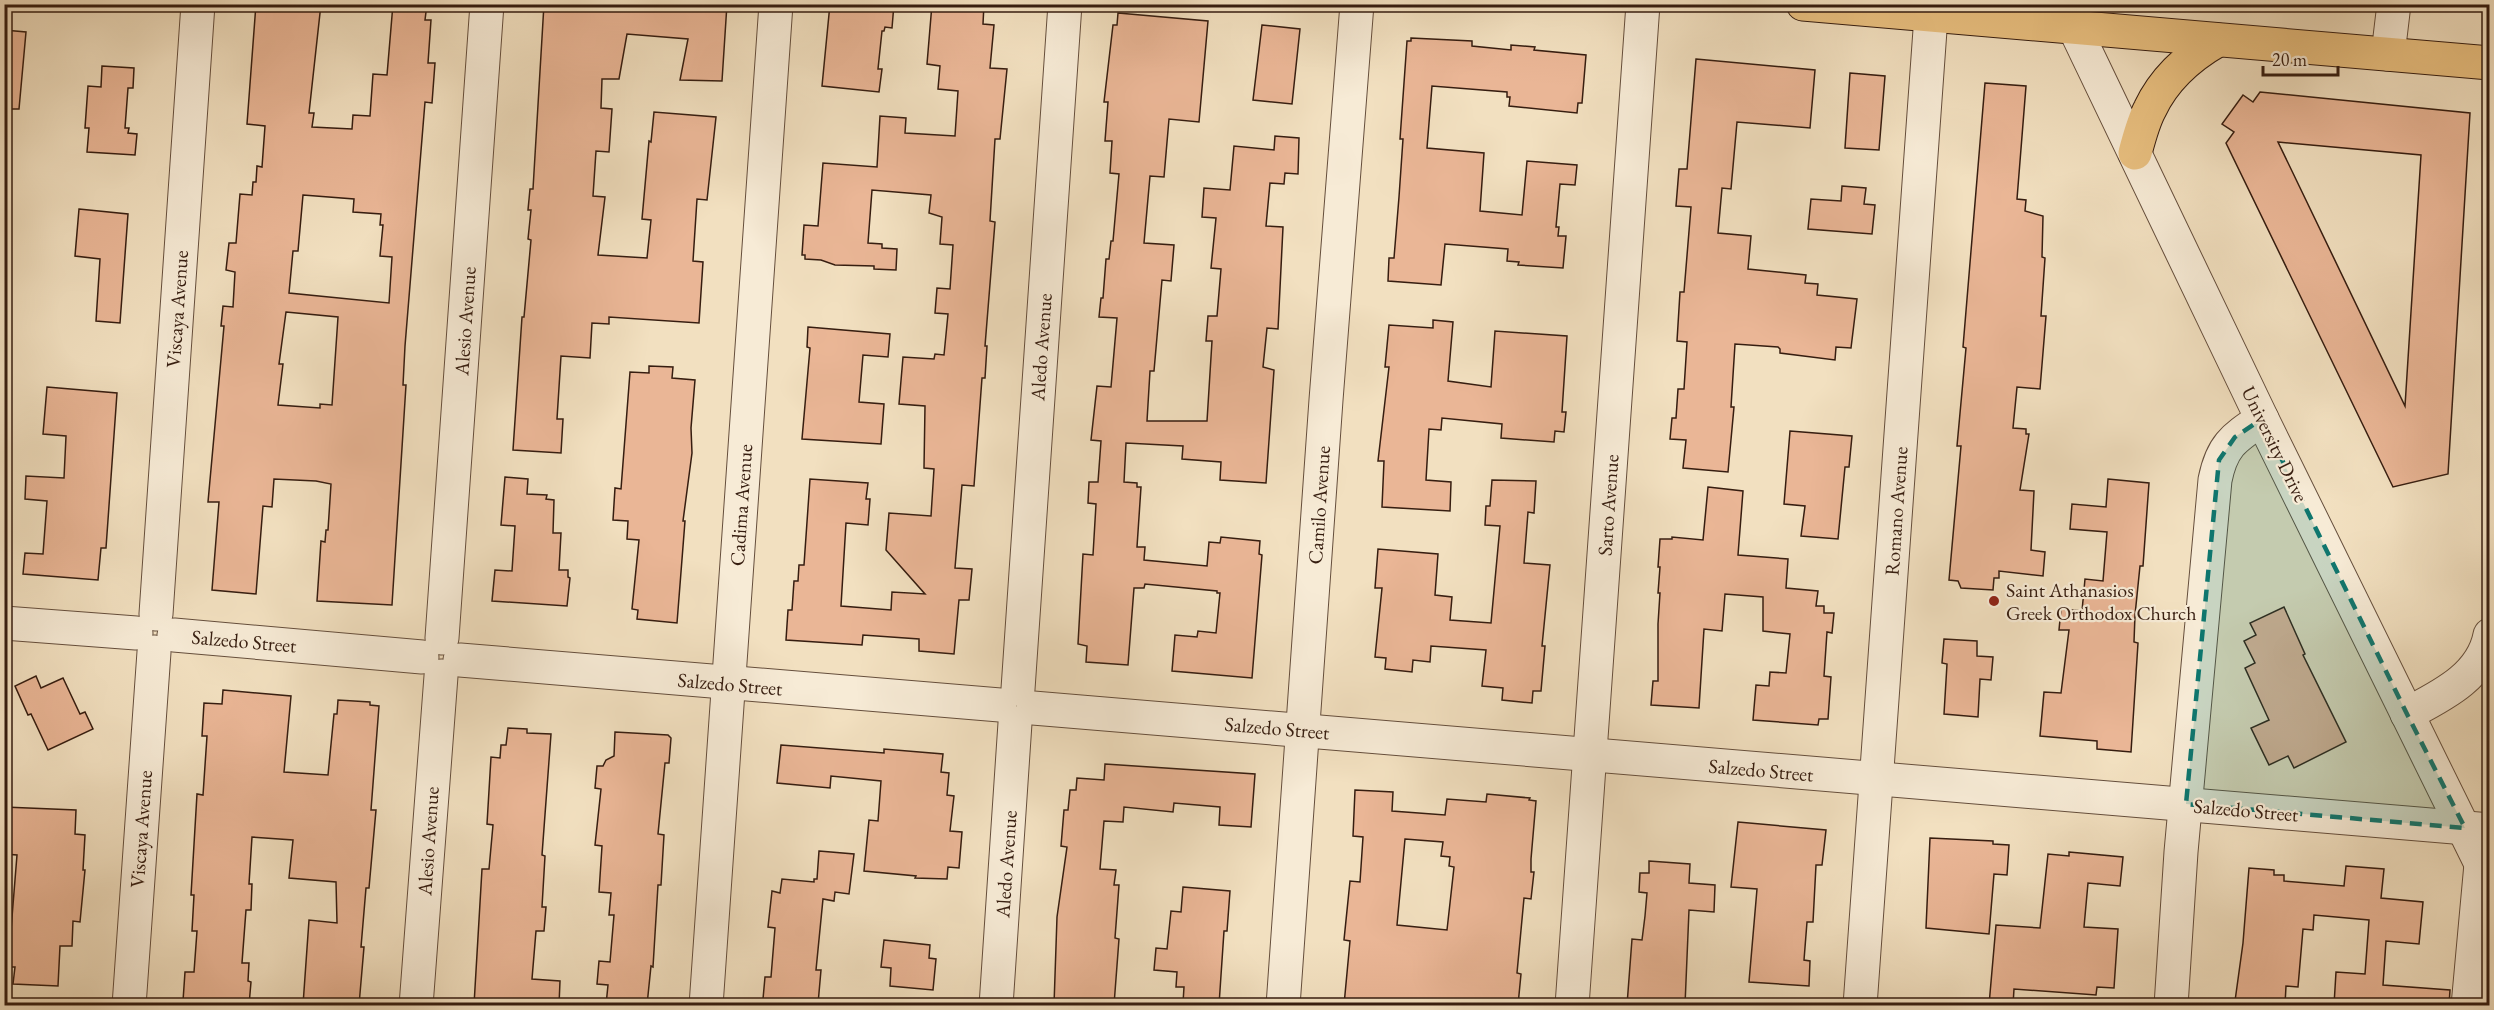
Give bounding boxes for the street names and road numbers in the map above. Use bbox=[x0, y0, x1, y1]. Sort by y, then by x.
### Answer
street label: Viscaya Avenue bbox=[160, 249, 194, 369]
street label: Alesio Avenue bbox=[448, 265, 482, 377]
street label: Aledo Avenue bbox=[1024, 292, 1058, 403]
street label: University Drive bbox=[2236, 382, 2314, 507]
street label: Cadima Avenue bbox=[724, 443, 758, 567]
street label: Camilo Avenue bbox=[1302, 445, 1336, 565]
street label: Romano Avenue bbox=[1879, 445, 1914, 577]
street label: Sarto Avenue bbox=[1591, 453, 1625, 557]
street label: Salzedo Street bbox=[190, 623, 298, 659]
street label: Salzedo Street bbox=[676, 666, 784, 702]
street label: Salzedo Street bbox=[1223, 710, 1331, 746]
street label: Salzedo Street bbox=[1707, 752, 1815, 788]
street label: Viscaya Avenue bbox=[124, 769, 158, 889]
street label: Alesio Avenue bbox=[411, 785, 445, 897]
street label: Salzedo Street bbox=[2192, 792, 2300, 828]
street label: Aledo Avenue bbox=[989, 809, 1023, 920]

